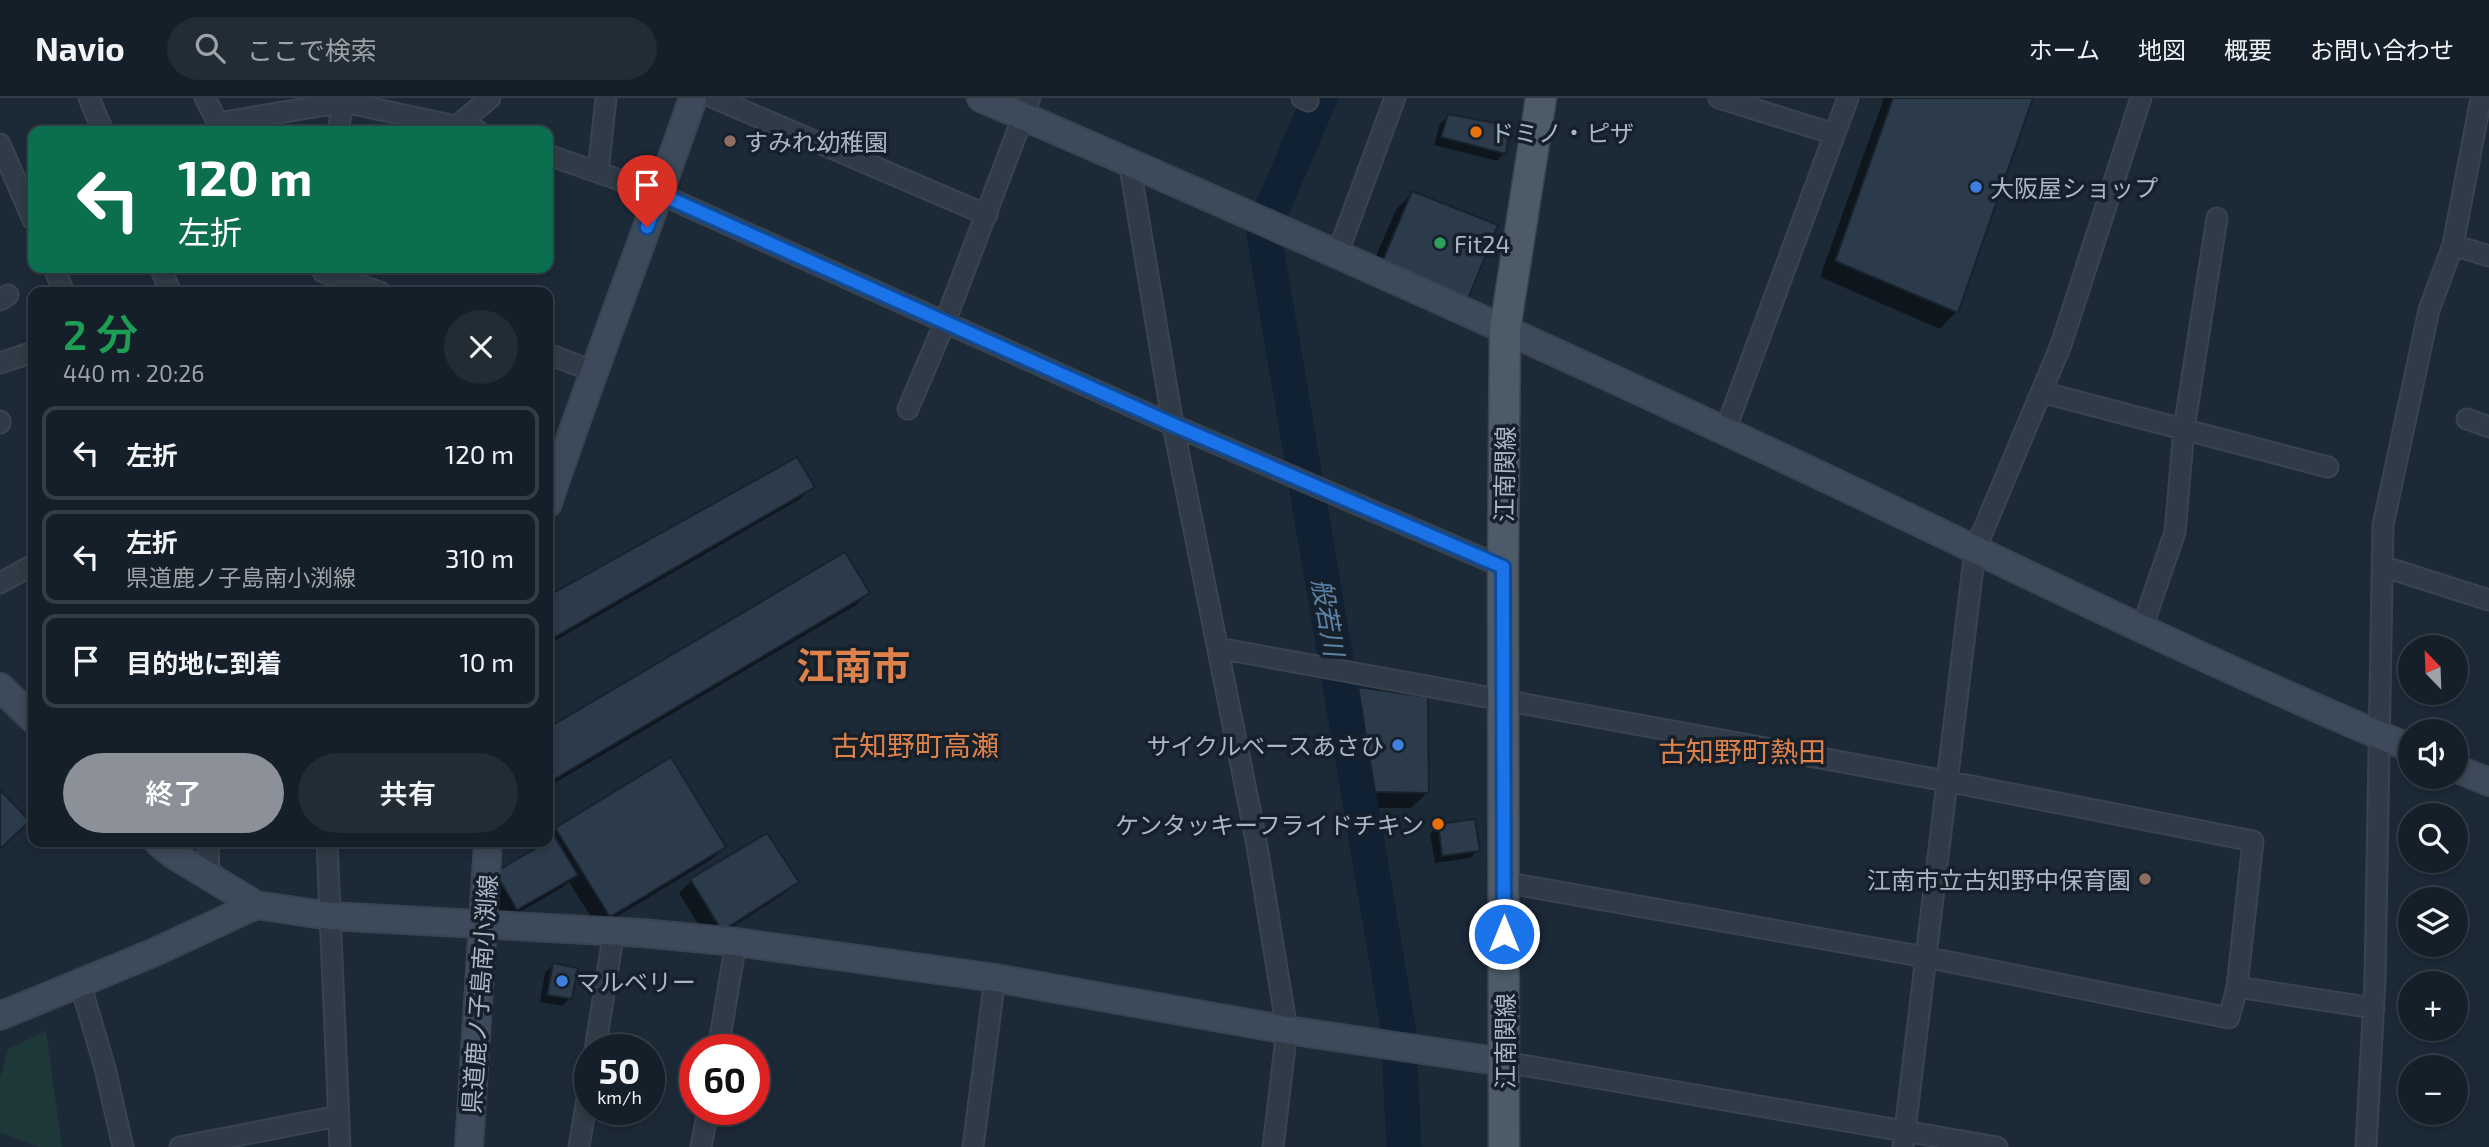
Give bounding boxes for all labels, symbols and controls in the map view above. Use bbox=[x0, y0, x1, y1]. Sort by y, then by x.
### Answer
search box bbox=[167, 17, 657, 80]
text: Navio bbox=[35, 28, 125, 68]
icon: search bbox=[191, 29, 229, 67]
text: ここで検索 bbox=[247, 34, 377, 65]
text: ホーム bbox=[2029, 35, 2100, 64]
text: 地図 bbox=[2138, 35, 2186, 64]
text: 概要 bbox=[2224, 35, 2272, 64]
text: お問い合わせ bbox=[2310, 35, 2454, 64]
place label: ドミノ・ピザ bbox=[1490, 118, 1634, 147]
marker: ドミノ・ピザ bbox=[1468, 124, 1484, 140]
place label: すみれ幼稚園 bbox=[744, 127, 888, 156]
marker: すみれ幼稚園 bbox=[722, 133, 738, 149]
text: 120 m bbox=[178, 147, 312, 206]
icon: left bbox=[63, 154, 154, 245]
pin bbox=[617, 155, 677, 227]
icon: arrive bbox=[628, 166, 666, 204]
place label: 大阪屋ショップ bbox=[1990, 173, 2158, 202]
marker: 大阪屋ショップ bbox=[1968, 179, 1984, 195]
text: 左折 bbox=[178, 212, 242, 250]
place label: Fit24 bbox=[1454, 229, 1510, 258]
marker: Fit24 bbox=[1432, 235, 1448, 251]
text: 2 分 bbox=[63, 308, 138, 358]
button: close bbox=[444, 310, 518, 384]
text: 440 m · 20:26 bbox=[63, 359, 204, 387]
street label: 江南関線 bbox=[1489, 426, 1519, 522]
icon: left bbox=[67, 434, 105, 472]
text: 120 m bbox=[445, 438, 514, 469]
text: 左折 bbox=[126, 439, 178, 470]
text: 左折 bbox=[126, 526, 178, 557]
icon: left bbox=[67, 538, 105, 576]
text: 310 m bbox=[445, 542, 514, 573]
text: 県道鹿ノ子島南小渕線 bbox=[126, 563, 356, 591]
water label: 般若川 bbox=[1307, 576, 1352, 661]
north arrow bbox=[2398, 635, 2468, 705]
map controls bbox=[2398, 635, 2468, 1125]
icon: arrive bbox=[67, 642, 105, 680]
district label: 江南市 bbox=[796, 642, 910, 688]
text: 10 m bbox=[459, 646, 514, 677]
text: 目的地に到着 bbox=[126, 647, 282, 678]
button: sound bbox=[2398, 719, 2468, 789]
district label: 古知野町高瀬 bbox=[831, 728, 999, 762]
place label: サイクルベースあさひ bbox=[1146, 731, 1384, 760]
district label: 古知野町熱田 bbox=[1658, 734, 1826, 768]
marker: サイクルベースあさひ bbox=[1390, 737, 1406, 753]
button: 終了 bbox=[63, 753, 284, 833]
button: 共有 bbox=[298, 753, 518, 833]
button: search bbox=[2398, 803, 2468, 873]
place label: ケンタッキーフライドチキン bbox=[1115, 810, 1424, 839]
marker: ケンタッキーフライドチキン bbox=[1430, 816, 1446, 832]
place label: 江南市立古知野中保育園 bbox=[1867, 865, 2131, 894]
marker: 江南市立古知野中保育園 bbox=[2137, 871, 2153, 887]
street label: 県道鹿ノ子島南小渕線 bbox=[456, 873, 502, 1115]
button: layers bbox=[2398, 887, 2468, 957]
position arrow bbox=[1467, 897, 1541, 971]
place label: マルベリー bbox=[576, 967, 696, 996]
button: + bbox=[2398, 971, 2468, 1041]
marker: マルベリー bbox=[554, 973, 570, 989]
street label: 江南関線 bbox=[1490, 993, 1519, 1089]
speed limit sign: 60 bbox=[679, 1034, 770, 1125]
text: 50 bbox=[599, 1049, 640, 1091]
button: − bbox=[2398, 1055, 2468, 1125]
text: km/h bbox=[597, 1086, 642, 1108]

